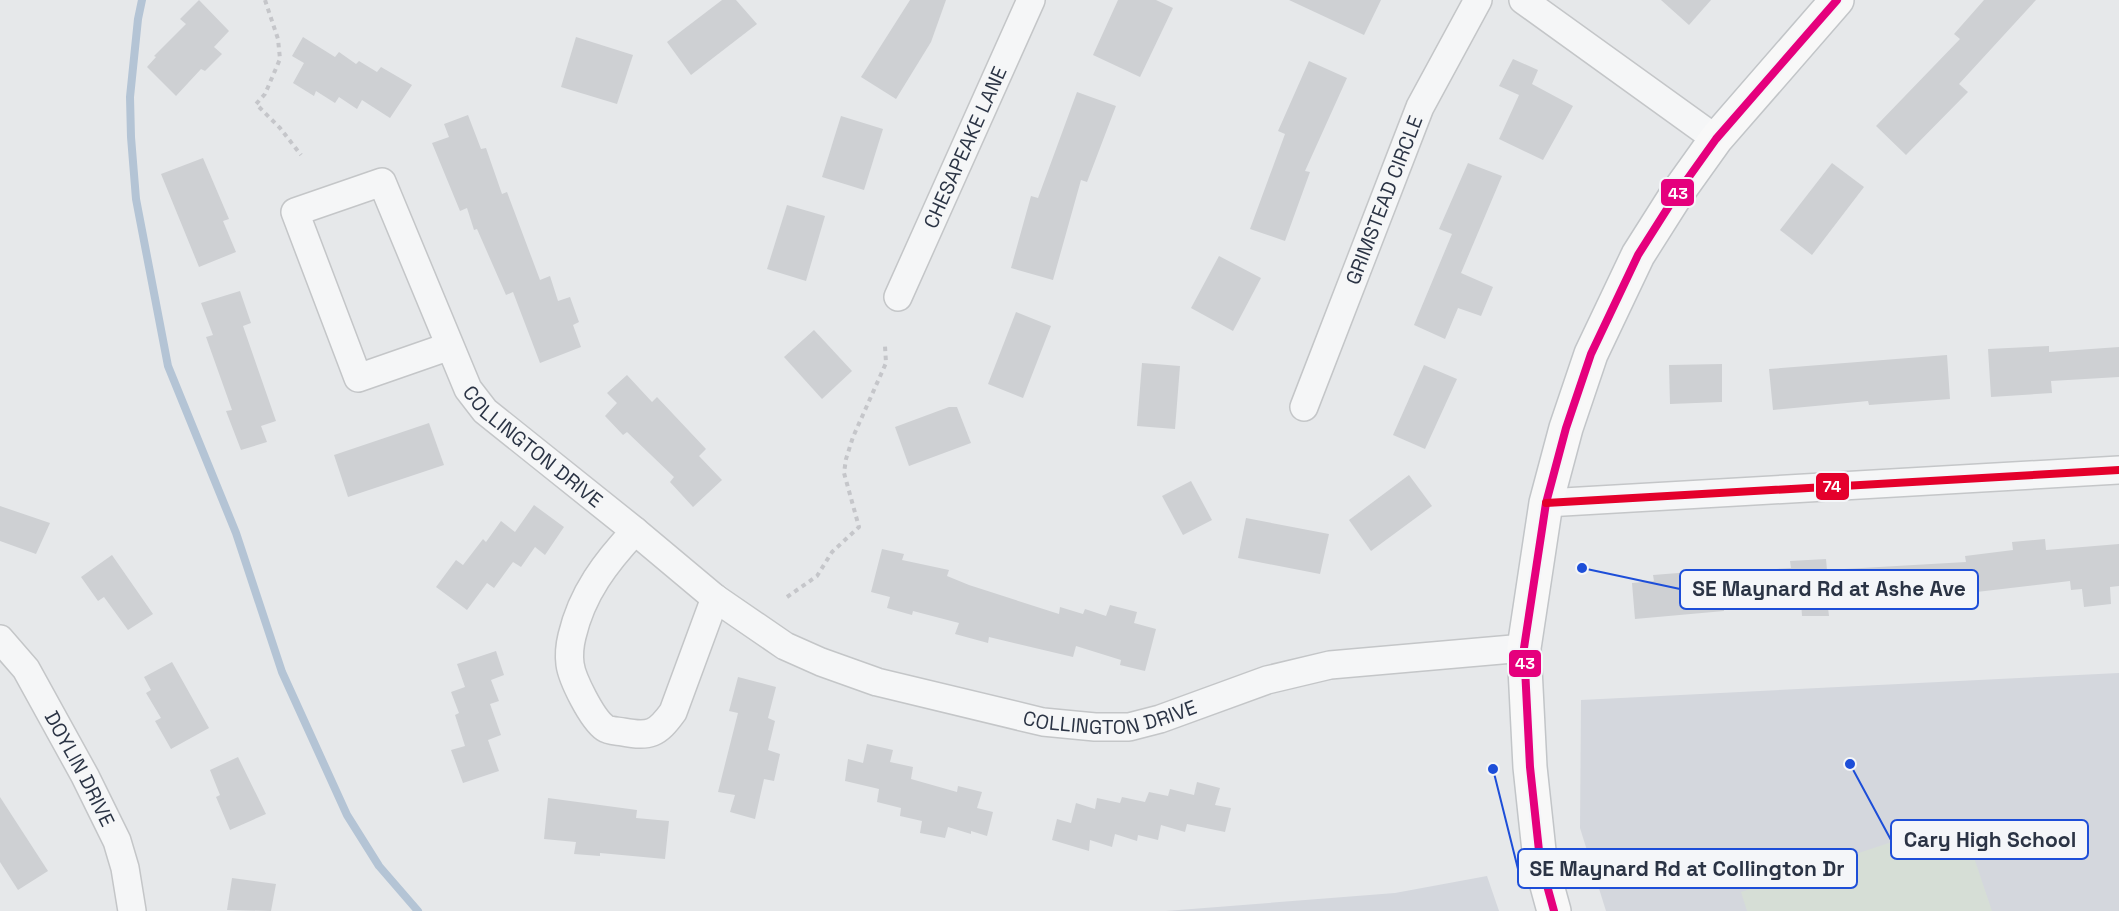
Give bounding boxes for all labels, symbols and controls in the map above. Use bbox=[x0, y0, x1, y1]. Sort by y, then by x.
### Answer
street label: CHESAPEAKE LANE bbox=[917, 62, 1013, 232]
street label: GRIMSTEAD CIRCLE bbox=[1340, 112, 1428, 288]
line badge: 43 bbox=[1660, 178, 1695, 207]
text: 43 bbox=[1668, 183, 1688, 204]
street label: COLLINGTON DRIVE bbox=[457, 380, 608, 513]
line badge: 74 bbox=[1815, 472, 1850, 501]
text: 74 bbox=[1823, 476, 1841, 497]
callout: SE Maynard Rd at Ashe Ave bbox=[1680, 570, 1978, 609]
text: SE Maynard Rd at Ashe Ave bbox=[1692, 575, 1966, 602]
line badge: 43 bbox=[1508, 649, 1542, 678]
text: 43 bbox=[1515, 653, 1535, 674]
street label: COLLINGTON DRIVE bbox=[1020, 694, 1200, 740]
street label: DOYLIN DRIVE bbox=[39, 706, 121, 831]
callout: Cary High School bbox=[1891, 820, 2088, 859]
text: Cary High School bbox=[1904, 826, 2076, 853]
callout: SE Maynard Rd at Collington Dr bbox=[1518, 849, 1857, 888]
text: SE Maynard Rd at Collington Dr bbox=[1529, 855, 1845, 882]

